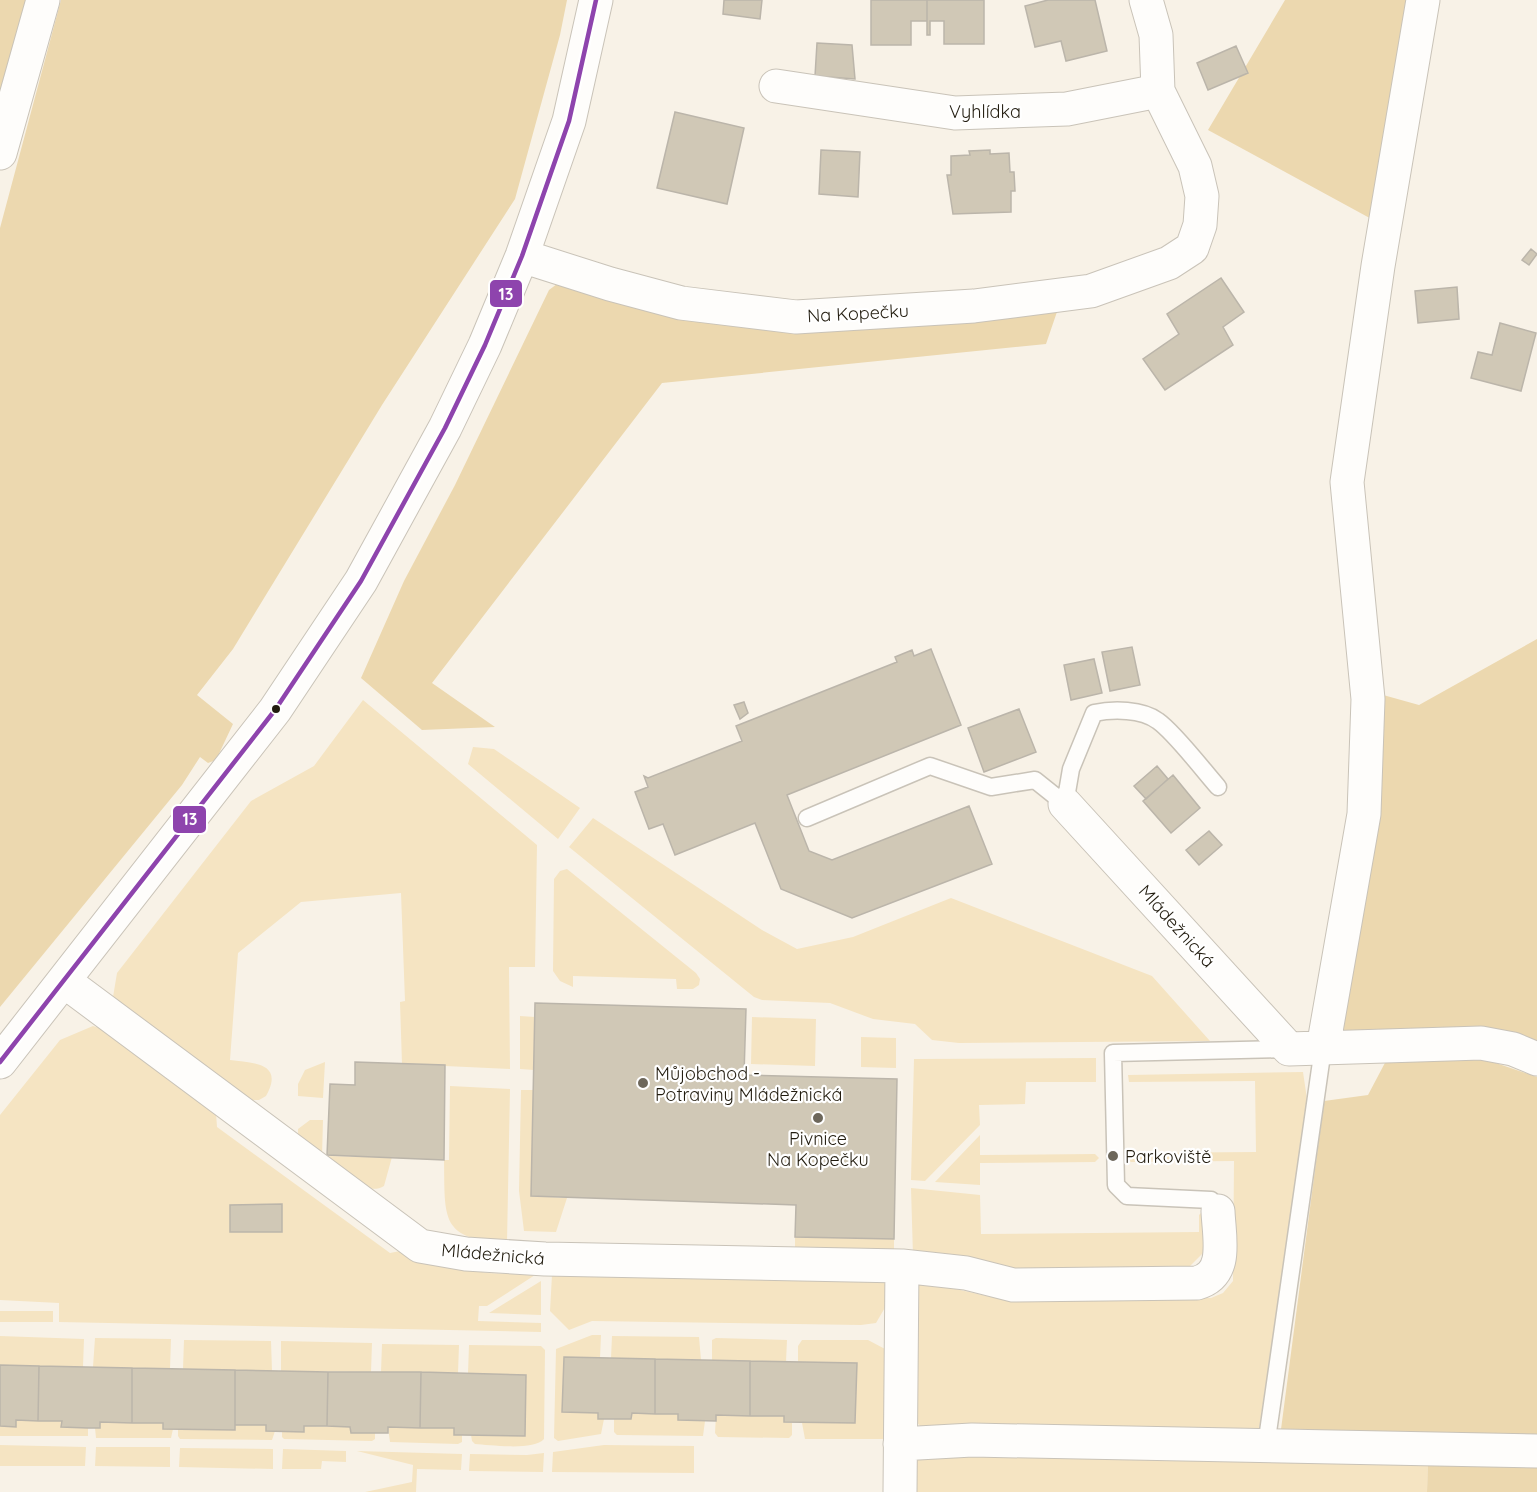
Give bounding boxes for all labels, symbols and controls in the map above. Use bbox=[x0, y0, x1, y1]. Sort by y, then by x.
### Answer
street label: Vyhlídka bbox=[949, 100, 1021, 123]
line badge: 13 bbox=[489, 279, 523, 308]
text: 13 bbox=[499, 284, 513, 304]
street label: Na Kopečku bbox=[807, 299, 909, 327]
unlabelled marker bbox=[270, 703, 282, 715]
line badge: 13 bbox=[172, 805, 207, 834]
text: 13 bbox=[183, 809, 197, 829]
street label: Mládežnická bbox=[1134, 880, 1220, 972]
place label: Můjobchod - Potraviny Mládežnická bbox=[655, 1062, 842, 1106]
marker: Můjobchod - Potraviny Mládežnická bbox=[636, 1076, 650, 1090]
marker: Pivnice Na Kopečku bbox=[811, 1111, 825, 1125]
place label: Pivnice Na Kopečku bbox=[767, 1127, 869, 1171]
place label: Parkoviště bbox=[1125, 1145, 1212, 1168]
marker: Parkoviště bbox=[1106, 1149, 1120, 1163]
street label: Mládežnická bbox=[440, 1238, 546, 1270]

